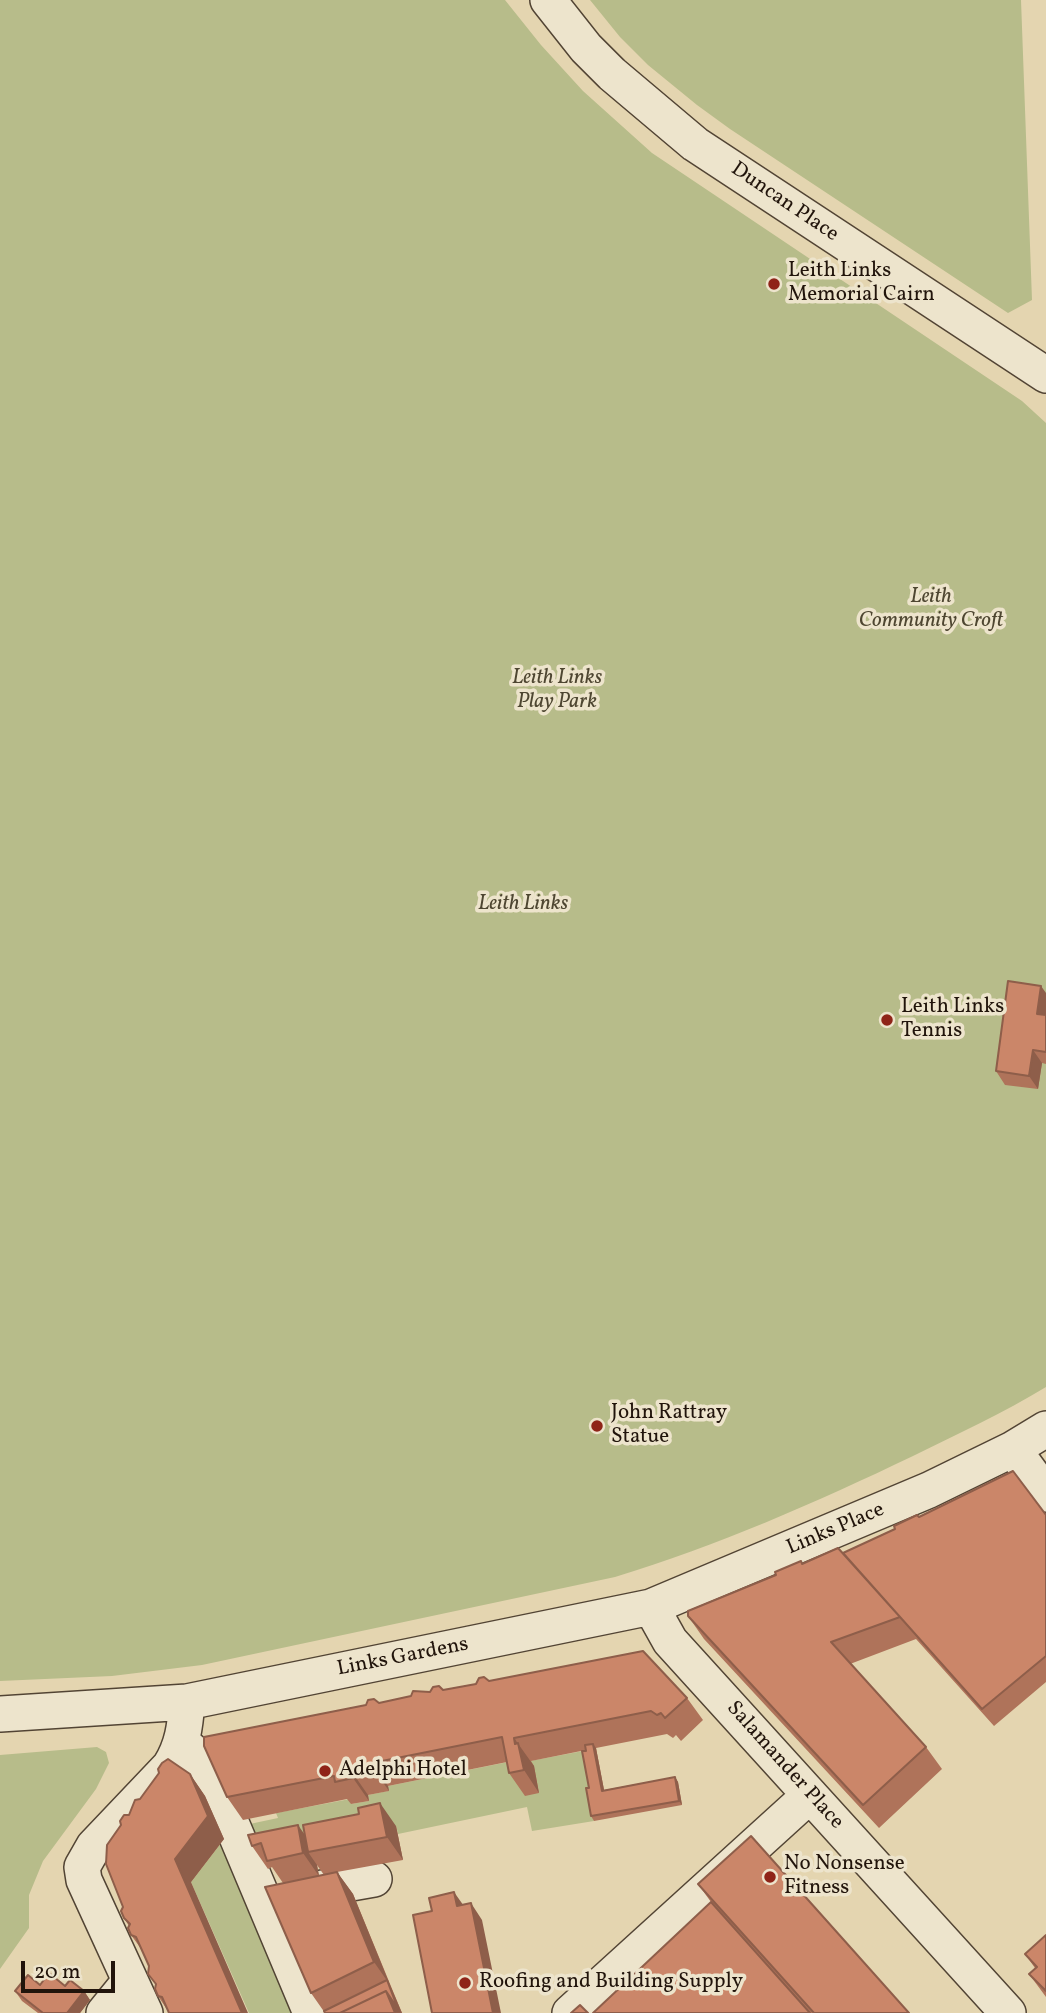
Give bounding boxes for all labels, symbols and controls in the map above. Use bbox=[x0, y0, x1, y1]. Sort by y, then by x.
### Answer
street label: Duncan Place bbox=[725, 158, 843, 248]
place label: Leith Links Memorial Cairn bbox=[788, 259, 935, 309]
marker: Leith Links Memorial Cairn bbox=[766, 276, 782, 292]
park label: Leith Community Croft bbox=[859, 585, 1003, 635]
park label: Leith Links Play Park bbox=[512, 666, 602, 716]
park label: Leith Links bbox=[478, 892, 568, 918]
place label: Leith Links Tennis bbox=[901, 995, 1004, 1045]
marker: Leith Links Tennis bbox=[879, 1012, 895, 1028]
place label: John Rattray Statue bbox=[611, 1401, 727, 1451]
marker: John Rattray Statue bbox=[589, 1418, 605, 1434]
street label: Links Place bbox=[783, 1498, 889, 1562]
street label: Links Gardens bbox=[335, 1633, 471, 1683]
street label: Salamander Place bbox=[720, 1697, 848, 1835]
place label: Adelphi Hotel bbox=[339, 1758, 467, 1784]
marker: Adelphi Hotel bbox=[317, 1763, 333, 1779]
place label: No Nonsense Fitness bbox=[784, 1852, 905, 1902]
marker: No Nonsense Fitness bbox=[762, 1869, 778, 1885]
scale bar bbox=[24, 1946, 119, 1990]
text: 20 m bbox=[34, 1958, 80, 1987]
place label: Roofing and Building Supply bbox=[479, 1970, 743, 1996]
marker: Roofing and Building Supply bbox=[457, 1975, 473, 1991]

